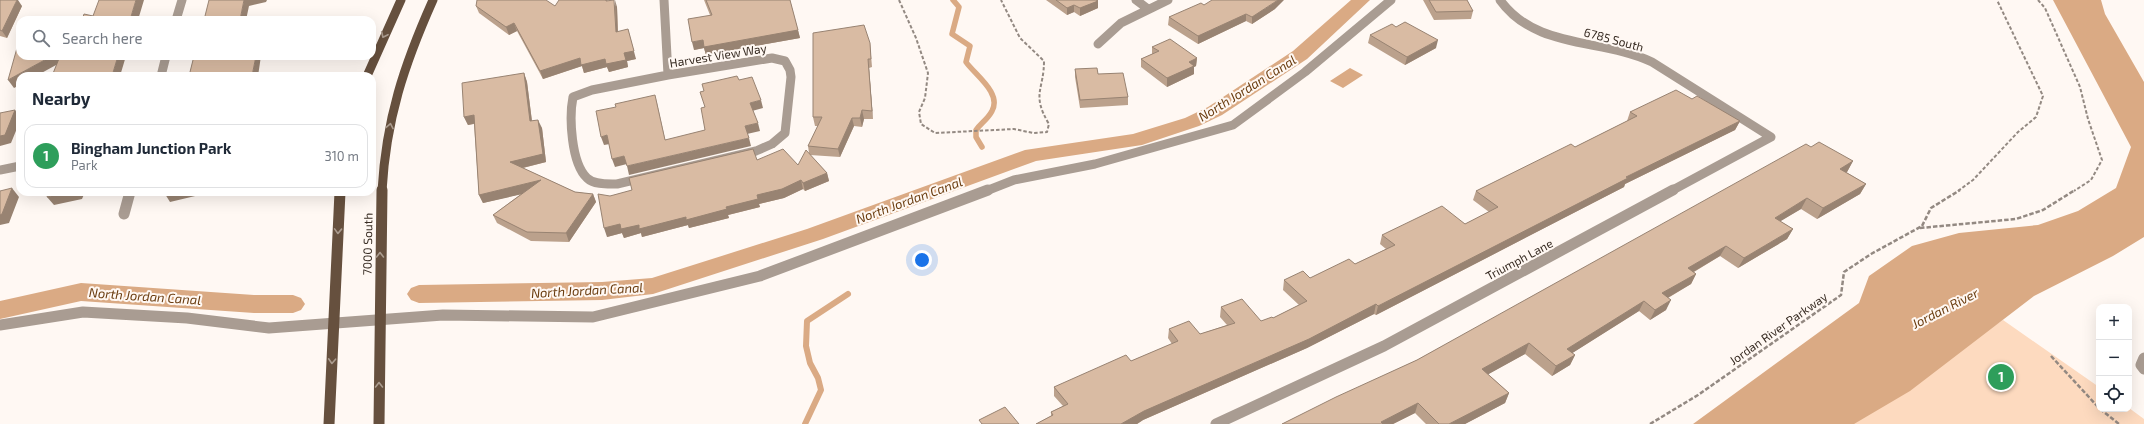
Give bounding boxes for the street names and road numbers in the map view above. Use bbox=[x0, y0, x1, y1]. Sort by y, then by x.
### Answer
street label: 6785 South bbox=[1583, 24, 1645, 54]
street label: Harvest View Way bbox=[668, 40, 768, 70]
street label: 7000 South bbox=[359, 213, 375, 275]
street label: Triumph Lane bbox=[1483, 236, 1555, 282]
street label: Jordan River Parkway bbox=[1726, 289, 1830, 367]

